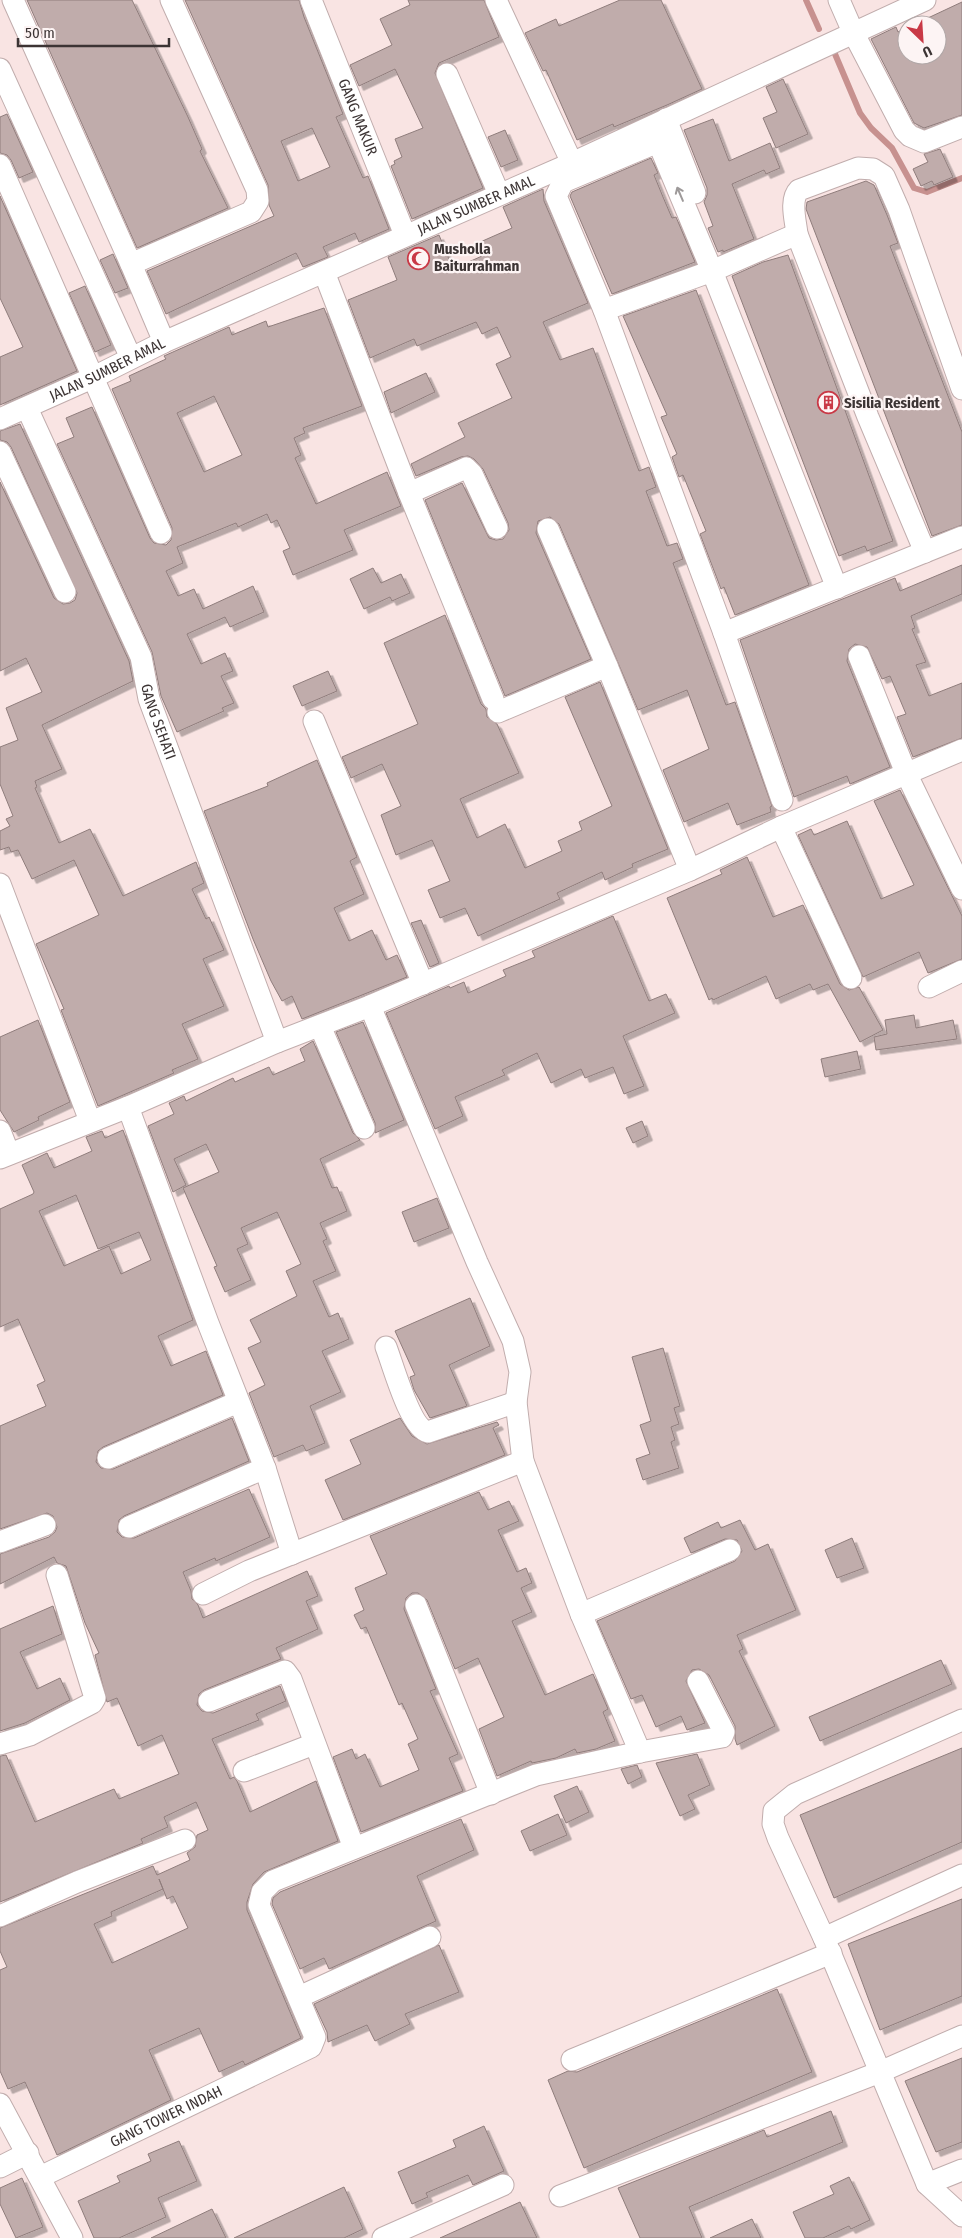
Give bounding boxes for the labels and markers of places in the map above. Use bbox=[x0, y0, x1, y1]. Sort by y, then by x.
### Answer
place label: Musholla Baiturrahman bbox=[434, 240, 520, 275]
mosque icon: Musholla Baiturrahman bbox=[406, 246, 430, 270]
building icon: Sisilia Resident bbox=[816, 391, 840, 415]
place label: Sisilia Resident bbox=[844, 394, 941, 412]

